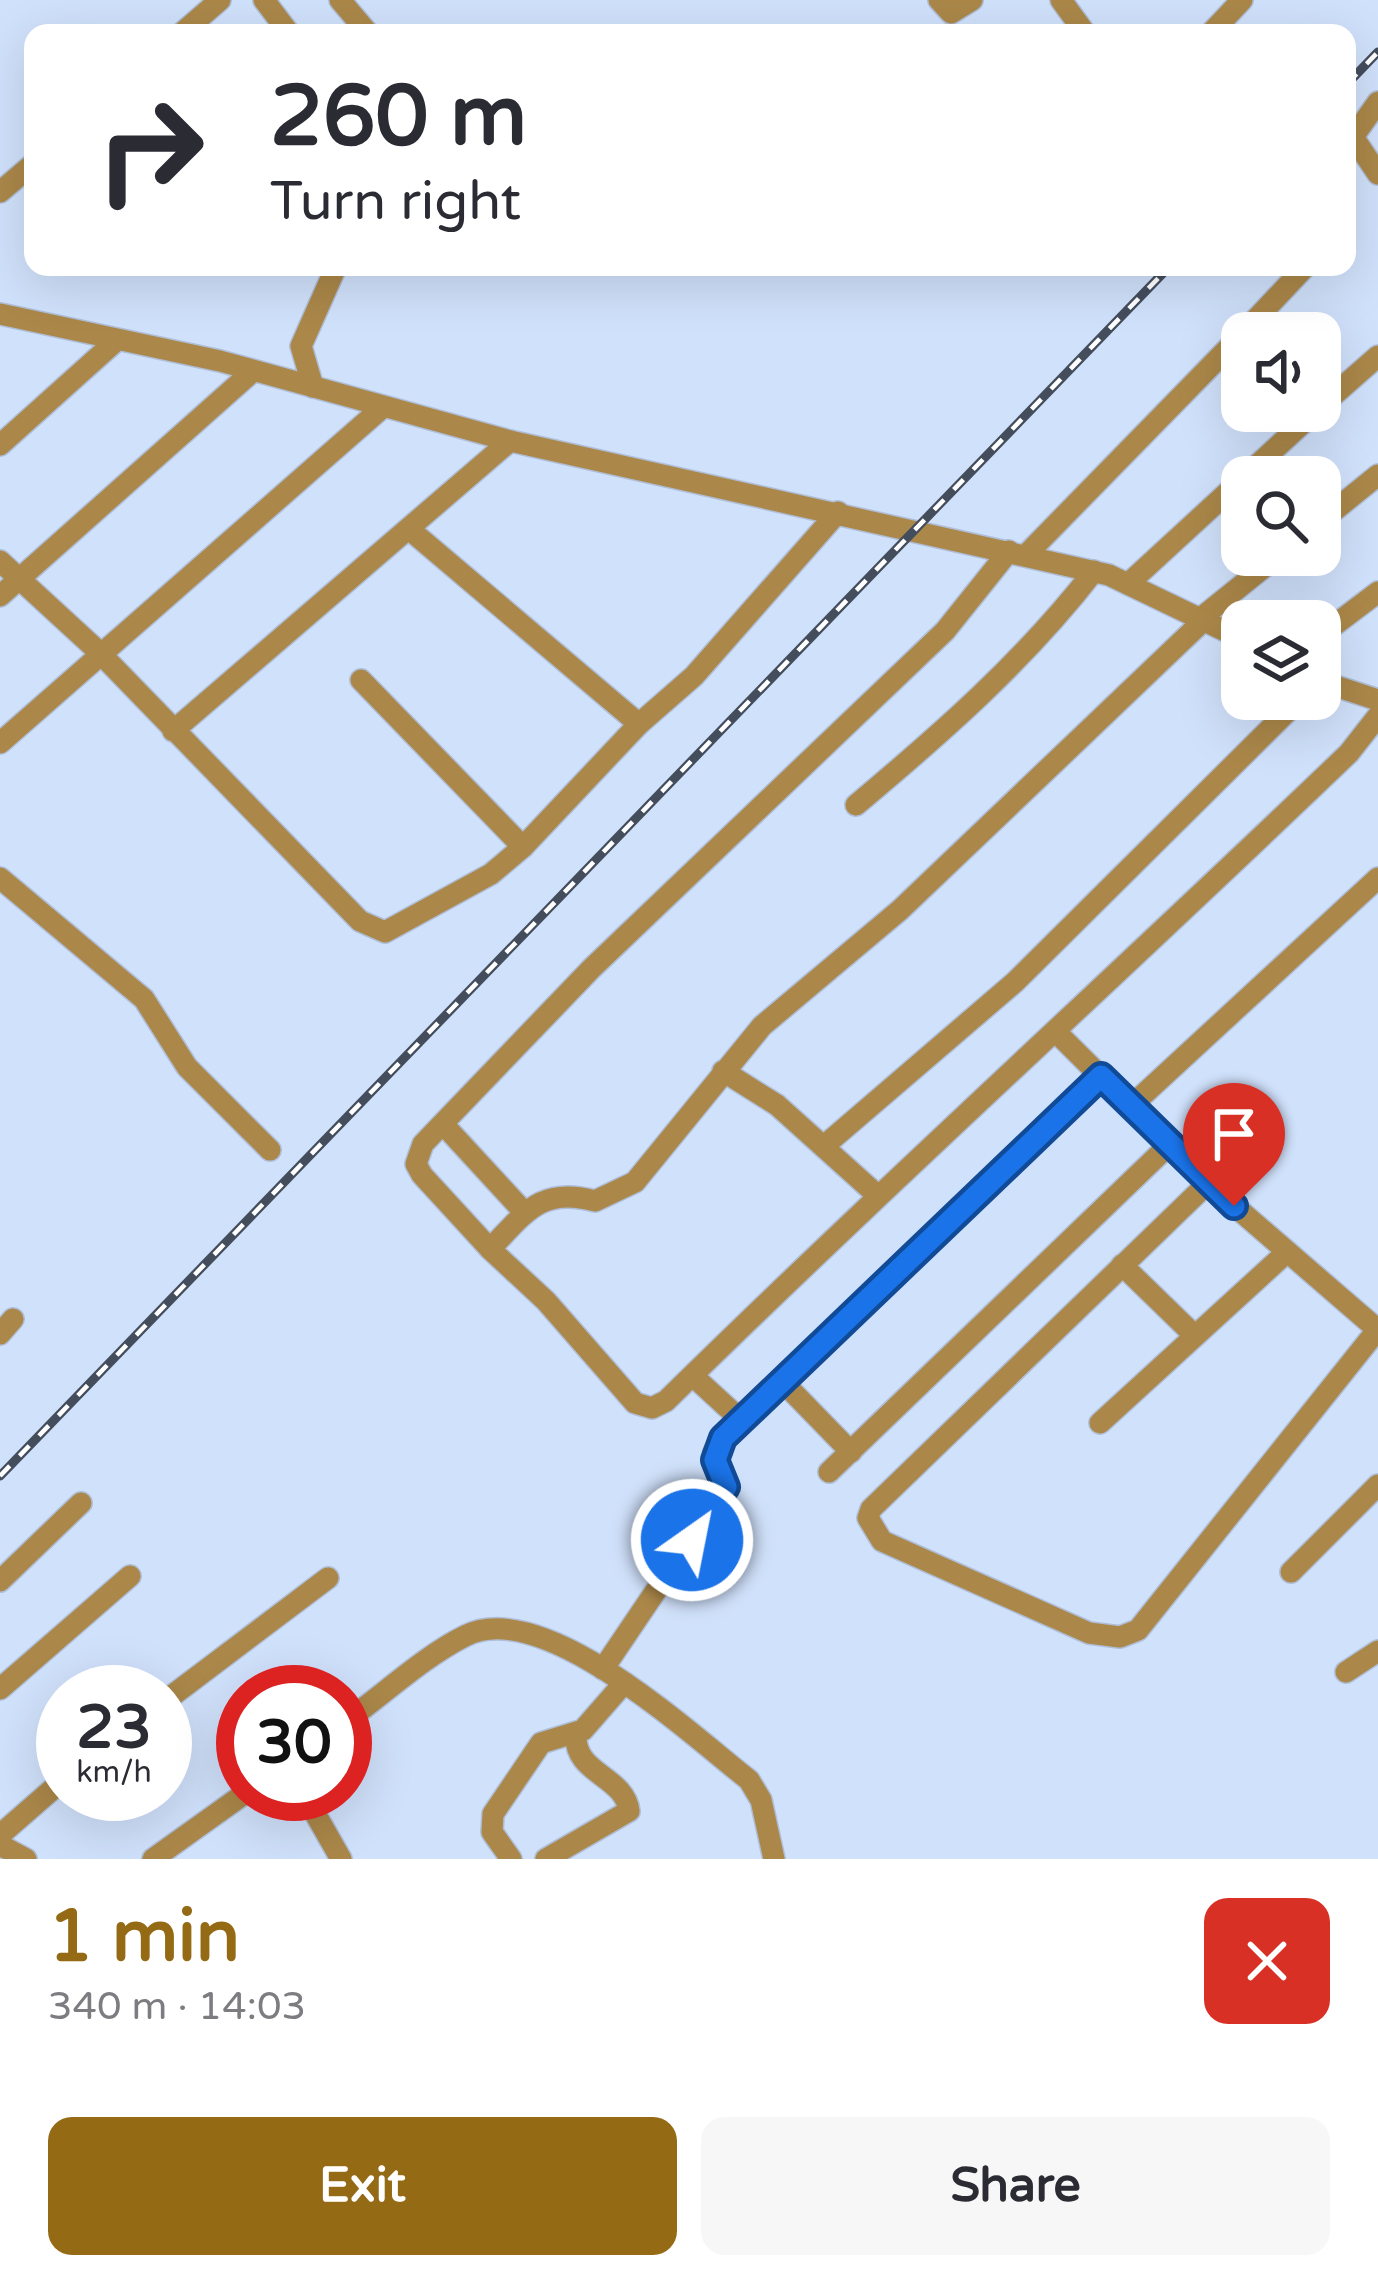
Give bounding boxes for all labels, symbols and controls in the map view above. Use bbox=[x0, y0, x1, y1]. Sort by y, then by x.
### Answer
text: 260 m bbox=[270, 67, 527, 168]
icon: right bbox=[72, 72, 228, 228]
text: Turn right bbox=[270, 169, 521, 234]
map controls bbox=[1221, 312, 1341, 720]
button: sound bbox=[1221, 312, 1341, 432]
button: search bbox=[1221, 456, 1341, 576]
button: layers bbox=[1221, 600, 1341, 720]
pin bbox=[1183, 1083, 1285, 1206]
icon: arrive bbox=[1201, 1101, 1267, 1167]
position arrow bbox=[629, 1477, 755, 1603]
speed limit sign: 30 bbox=[216, 1665, 372, 1821]
text: 23 bbox=[76, 1692, 152, 1764]
text: km/h bbox=[76, 1754, 152, 1791]
text: 1 min bbox=[48, 1894, 240, 1981]
button: close bbox=[1204, 1898, 1330, 2024]
text: 340 m · 14:03 bbox=[48, 1983, 306, 2030]
button: Exit bbox=[48, 2117, 677, 2255]
button: Share bbox=[701, 2117, 1330, 2255]

